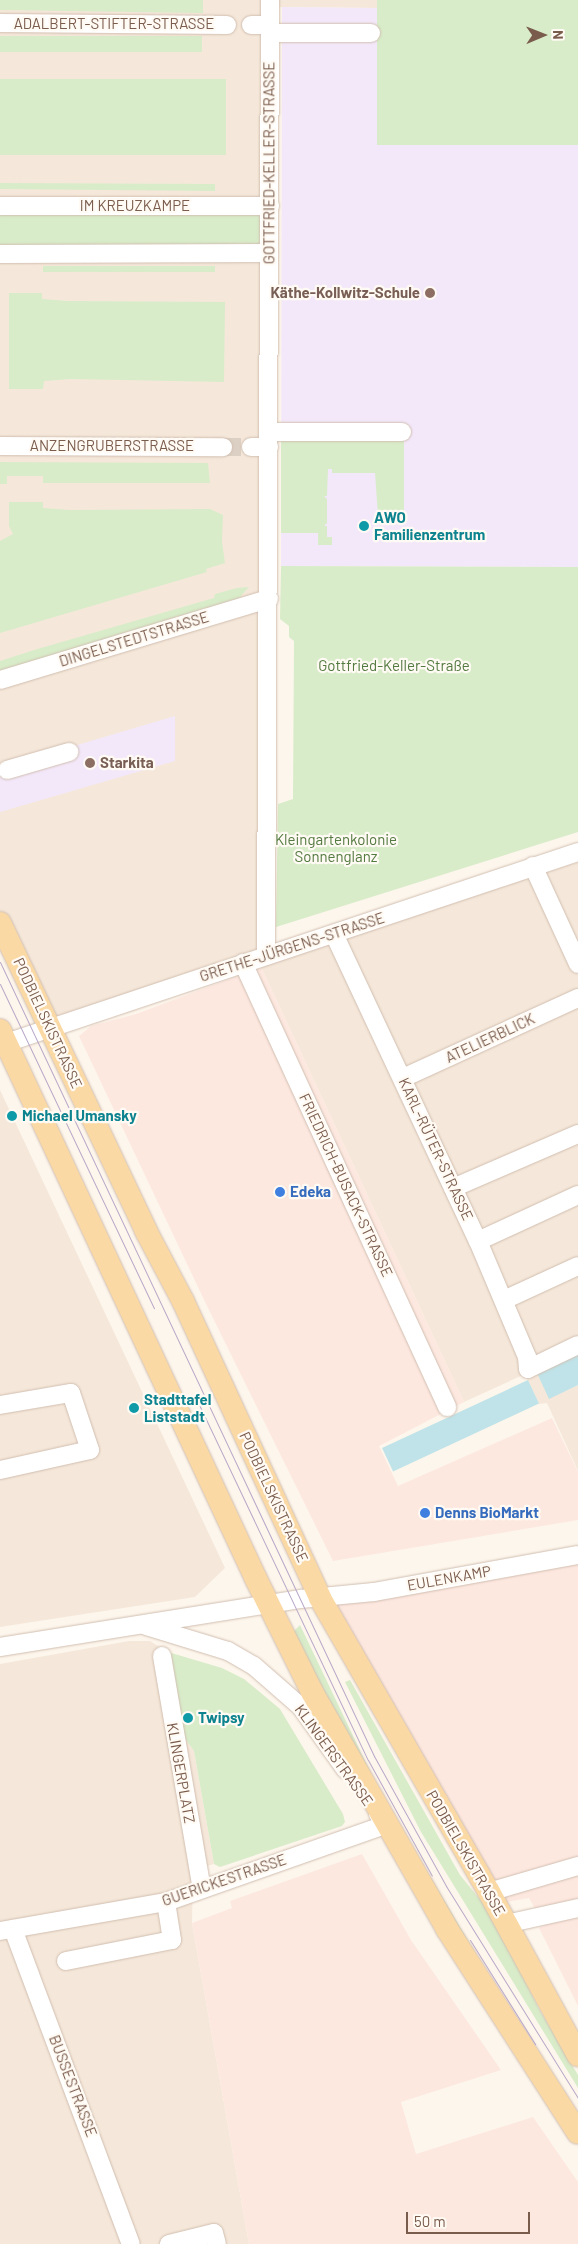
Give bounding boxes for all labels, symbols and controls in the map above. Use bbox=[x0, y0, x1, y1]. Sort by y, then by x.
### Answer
north arrow bbox=[518, 10, 568, 60]
street label: ADALBERT-STIFTER-STRASSE bbox=[14, 15, 214, 33]
text: N bbox=[550, 30, 567, 40]
street label: GOTTFRIED-KELLER-STRASSE bbox=[260, 62, 278, 264]
street label: IM KREUZKAMPE bbox=[80, 197, 190, 215]
place label: Käthe-Kollwitz-Schule bbox=[270, 284, 420, 302]
marker: Käthe-Kollwitz-Schule bbox=[424, 287, 436, 299]
street label: ANZENGRUBERSTRASSE bbox=[30, 437, 194, 455]
place label: AWO Familienzentrum bbox=[374, 508, 485, 543]
marker: AWO Familienzentrum bbox=[358, 520, 370, 532]
street label: DINGELSTEDTSTRASSE bbox=[57, 608, 211, 670]
park label: Gottfried-Keller-Straße bbox=[318, 657, 470, 675]
place label: Starkita bbox=[100, 754, 154, 772]
marker: Starkita bbox=[84, 757, 96, 769]
park label: Kleingartenkolonie Sonnenglanz bbox=[275, 830, 397, 865]
street label: GRETHE-JÜRGENS-STRASSE bbox=[197, 909, 387, 985]
street label: PODBIELSKISTRASSE bbox=[10, 955, 86, 1091]
street label: ATELIERBLICK bbox=[442, 1009, 538, 1067]
street label: KARL-RÜTER-STRASSE bbox=[395, 1075, 477, 1223]
street label: FRIEDRICH-BUSACK-STRASSE bbox=[295, 1090, 397, 1280]
place label: Michael Umansky bbox=[22, 1107, 137, 1125]
marker: Michael Umansky bbox=[6, 1110, 18, 1122]
place label: Edeka bbox=[290, 1183, 331, 1201]
marker: Edeka bbox=[274, 1186, 286, 1198]
place label: Stadttafel Liststadt bbox=[144, 1390, 211, 1425]
marker: Stadttafel Liststadt bbox=[128, 1402, 140, 1414]
street label: PODBIELSKISTRASSE bbox=[236, 1429, 312, 1565]
place label: Denns BioMarkt bbox=[435, 1504, 539, 1522]
marker: Denns BioMarkt bbox=[419, 1507, 431, 1519]
street label: EULENKAMP bbox=[406, 1562, 492, 1594]
street label: KLINGERSTRASSE bbox=[291, 1701, 377, 1809]
place label: Twipsy bbox=[198, 1709, 245, 1727]
marker: Twipsy bbox=[182, 1712, 194, 1724]
street label: KLINGERPLATZ bbox=[163, 1721, 199, 1825]
street label: PODBIELSKISTRASSE bbox=[423, 1787, 509, 1919]
street label: GUERICKESTRASSE bbox=[159, 1850, 289, 1910]
street label: BUSSESTRASSE bbox=[45, 2033, 101, 2139]
scale bar bbox=[408, 2202, 532, 2234]
text: 50 m bbox=[414, 2212, 446, 2230]

